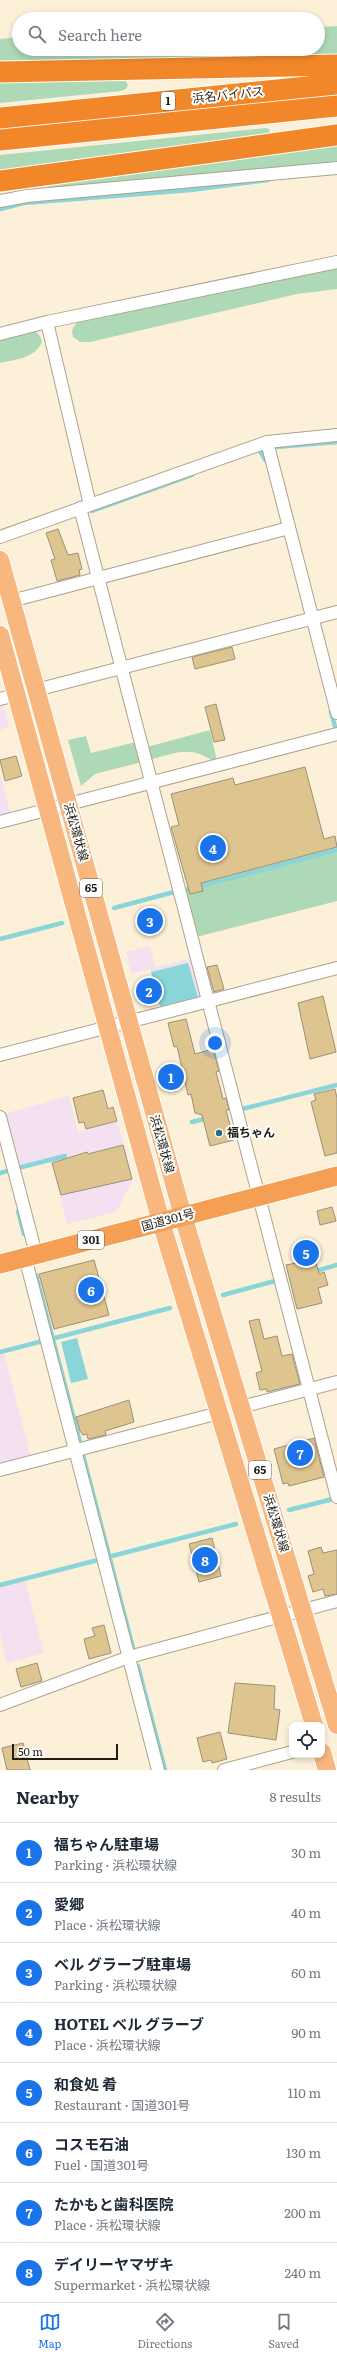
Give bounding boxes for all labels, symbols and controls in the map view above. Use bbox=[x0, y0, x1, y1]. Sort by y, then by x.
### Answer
search box bbox=[12, 12, 325, 56]
icon: search bbox=[26, 23, 48, 45]
text: Search here bbox=[58, 23, 142, 46]
street label: 浜名バイパス bbox=[191, 81, 265, 107]
road number: 1 bbox=[161, 92, 175, 110]
street label: 浜松環状線 bbox=[60, 800, 94, 863]
pin: 4 bbox=[200, 833, 226, 863]
road number: 65 bbox=[80, 879, 102, 897]
pin: 3 bbox=[137, 906, 163, 936]
pin: 2 bbox=[136, 976, 162, 1006]
your location bbox=[205, 1033, 225, 1053]
pin: 1 bbox=[158, 1062, 184, 1092]
street label: 浜松環状線 bbox=[146, 1112, 180, 1175]
place label: 福ちゃん bbox=[227, 1123, 275, 1141]
marker: 福ちゃん bbox=[214, 1128, 224, 1138]
street label: 国道301号 bbox=[139, 1203, 196, 1235]
road number: 301 bbox=[78, 1231, 104, 1249]
pin: 5 bbox=[293, 1238, 319, 1268]
pin: 6 bbox=[78, 1275, 104, 1305]
pin: 7 bbox=[287, 1438, 313, 1468]
road number: 65 bbox=[249, 1461, 271, 1479]
street label: 浜松環状線 bbox=[260, 1491, 294, 1554]
pin: 8 bbox=[192, 1545, 218, 1575]
map controls bbox=[289, 1722, 325, 1758]
button: locate bbox=[289, 1722, 325, 1758]
scale bar bbox=[12, 1742, 118, 1761]
text: 50 m bbox=[18, 1743, 43, 1759]
text: Nearby bbox=[16, 1784, 79, 1809]
text: 8 results bbox=[270, 1787, 321, 1806]
text: 福ちゃん駐車場 bbox=[54, 1832, 159, 1855]
text: 1 bbox=[26, 1843, 32, 1862]
text: 30 m bbox=[291, 1843, 321, 1862]
text: Parking · 浜松環状線 bbox=[54, 1855, 177, 1874]
text: 愛郷 bbox=[54, 1892, 84, 1915]
text: 2 bbox=[26, 1903, 32, 1922]
text: 40 m bbox=[291, 1903, 321, 1922]
text: Place · 浜松環状線 bbox=[54, 1915, 161, 1934]
text: ベル グラーブ駐車場 bbox=[54, 1952, 191, 1975]
text: 3 bbox=[25, 1963, 33, 1982]
text: 60 m bbox=[291, 1963, 321, 1982]
text: Parking · 浜松環状線 bbox=[54, 1975, 177, 1994]
text: HOTEL ベル グラーブ bbox=[54, 2012, 204, 2035]
text: 4 bbox=[25, 2023, 33, 2042]
text: 90 m bbox=[291, 2023, 321, 2042]
text: Place · 浜松環状線 bbox=[54, 2035, 161, 2054]
text: 和食処 肴 bbox=[54, 2072, 117, 2095]
text: 5 bbox=[25, 2083, 33, 2102]
text: 110 m bbox=[288, 2083, 321, 2102]
text: Restaurant · 国道301号 bbox=[54, 2095, 190, 2114]
text: コスモ石油 bbox=[54, 2132, 129, 2155]
text: 6 bbox=[25, 2143, 33, 2162]
text: 130 m bbox=[286, 2143, 321, 2162]
text: Fuel · 国道301号 bbox=[54, 2155, 149, 2174]
text: たかもと歯科医院 bbox=[54, 2192, 174, 2215]
text: 7 bbox=[25, 2203, 33, 2222]
text: 200 m bbox=[284, 2203, 321, 2222]
text: Place · 浜松環状線 bbox=[54, 2215, 161, 2234]
text: デイリーヤマザキ bbox=[54, 2252, 174, 2275]
text: 8 bbox=[25, 2263, 33, 2282]
text: 240 m bbox=[285, 2263, 321, 2282]
text: Supermarket · 浜松環状線 bbox=[54, 2275, 210, 2294]
tab: Map bbox=[38, 2311, 61, 2351]
tab: Directions bbox=[137, 2311, 192, 2351]
tab: Saved bbox=[268, 2311, 299, 2351]

